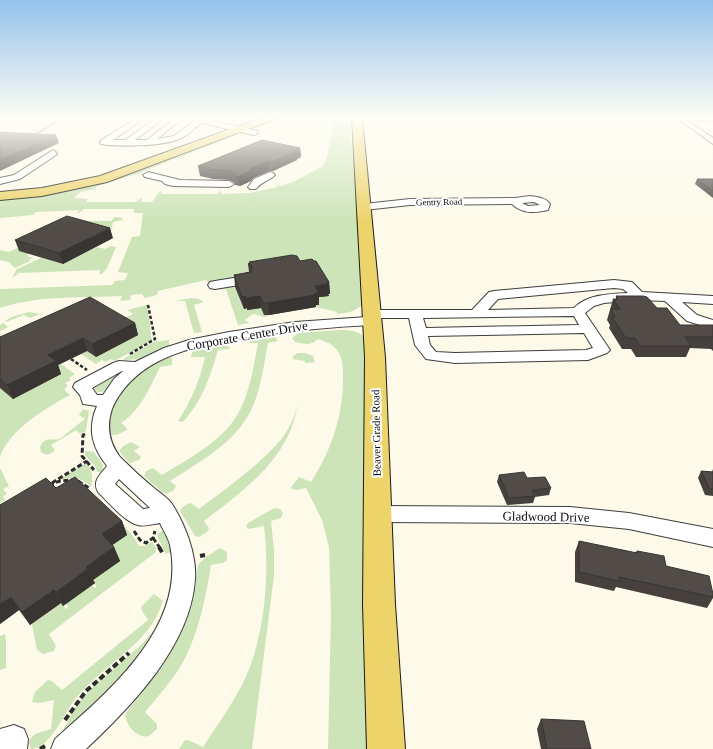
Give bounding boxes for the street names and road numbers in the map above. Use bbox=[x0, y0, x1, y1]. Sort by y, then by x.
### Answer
street label: Gentry Road bbox=[416, 197, 463, 207]
street label: Corporate Center Drive bbox=[185, 317, 309, 354]
street label: Beaver Grade Road bbox=[369, 389, 383, 476]
street label: Gladwood Drive bbox=[502, 508, 590, 525]

